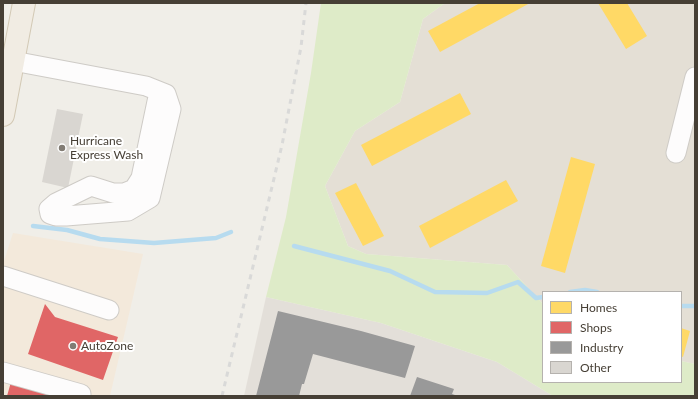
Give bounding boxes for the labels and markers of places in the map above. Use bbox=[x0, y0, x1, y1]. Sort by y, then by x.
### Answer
place label: Hurricane Express Wash bbox=[70, 134, 143, 162]
marker: Hurricane Express Wash bbox=[57, 143, 67, 153]
place label: AutoZone bbox=[81, 339, 133, 353]
marker: AutoZone bbox=[68, 341, 78, 351]

